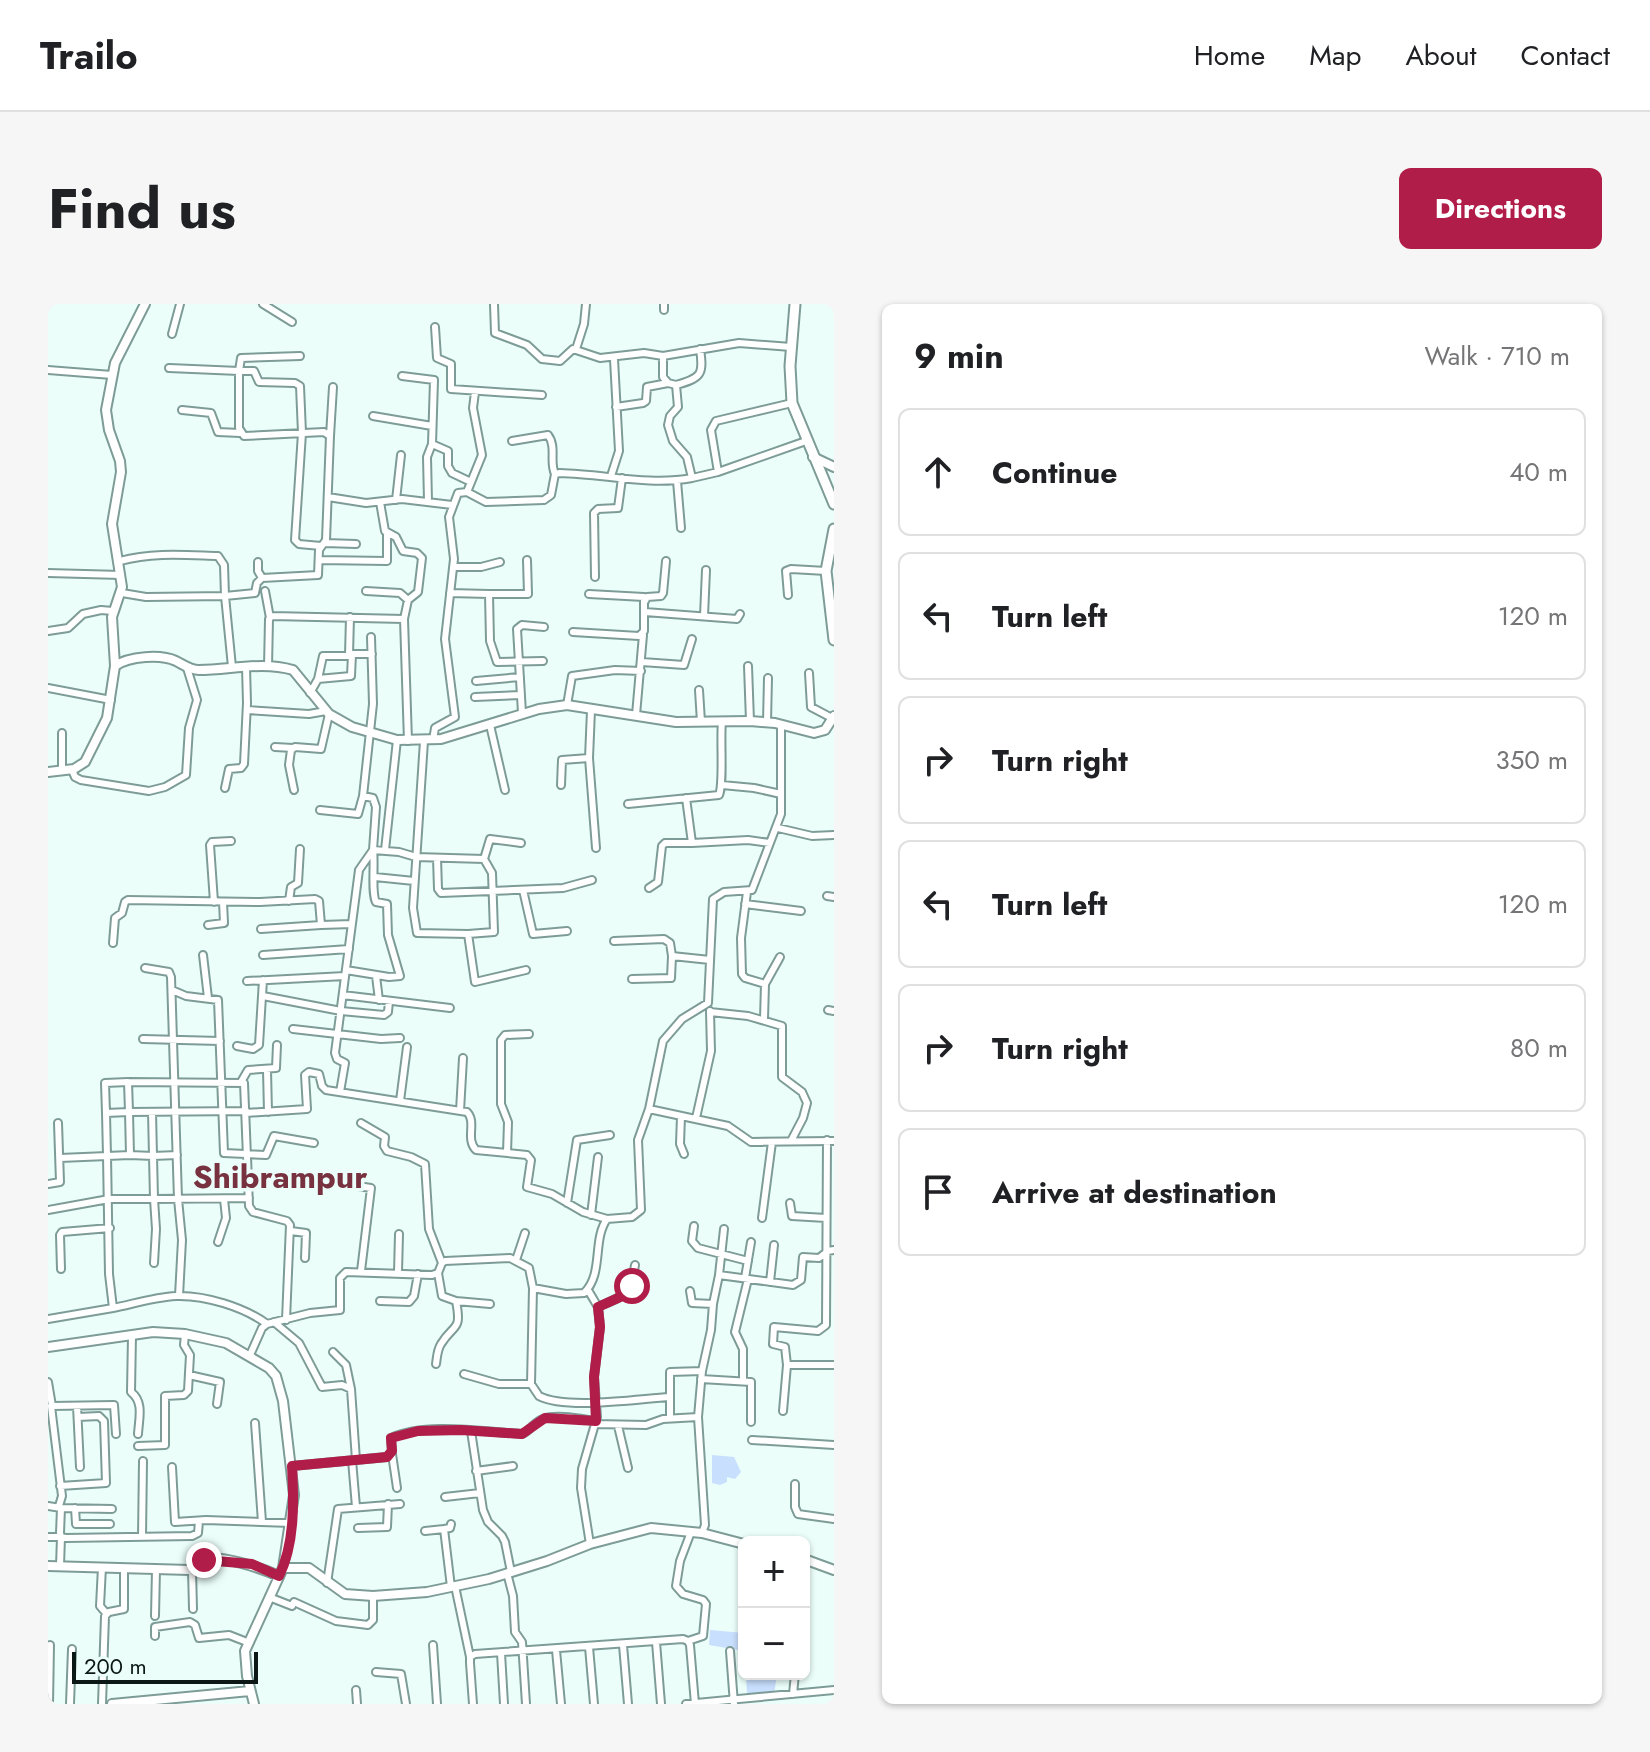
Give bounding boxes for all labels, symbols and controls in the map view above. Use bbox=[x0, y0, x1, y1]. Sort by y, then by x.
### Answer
text: Trailo bbox=[40, 28, 138, 83]
text: Home bbox=[1194, 35, 1265, 76]
text: Map bbox=[1309, 35, 1361, 76]
text: About bbox=[1405, 35, 1477, 76]
text: Contact bbox=[1521, 35, 1610, 76]
text: Find us bbox=[48, 168, 236, 249]
button: Directions bbox=[1399, 168, 1602, 249]
text: 9 min bbox=[914, 332, 1004, 381]
text: Walk · 710 m bbox=[1425, 337, 1570, 375]
icon: ahead bbox=[916, 450, 960, 494]
text: Continue bbox=[992, 451, 1118, 494]
text: 40 m bbox=[1509, 453, 1568, 491]
icon: left bbox=[916, 594, 960, 638]
text: Turn left bbox=[992, 595, 1107, 638]
text: 120 m bbox=[1498, 597, 1568, 635]
icon: right bbox=[916, 738, 960, 782]
text: Turn right bbox=[992, 739, 1128, 782]
text: 350 m bbox=[1495, 741, 1568, 779]
icon: left bbox=[916, 882, 960, 926]
text: Turn left bbox=[992, 883, 1107, 926]
text: 120 m bbox=[1498, 885, 1568, 923]
icon: right bbox=[916, 1026, 960, 1070]
text: Turn right bbox=[992, 1027, 1128, 1070]
text: 80 m bbox=[1510, 1029, 1568, 1067]
district label: Shibrampur bbox=[193, 1154, 367, 1200]
icon: arrive bbox=[916, 1170, 960, 1214]
text: Arrive at destination bbox=[992, 1171, 1277, 1214]
route start bbox=[614, 1268, 650, 1304]
map controls bbox=[738, 1536, 810, 1680]
button: + bbox=[738, 1536, 810, 1608]
route end bbox=[186, 1542, 222, 1578]
button: − bbox=[738, 1608, 810, 1680]
scale bar bbox=[72, 1648, 258, 1684]
text: 200 m bbox=[84, 1650, 147, 1682]

